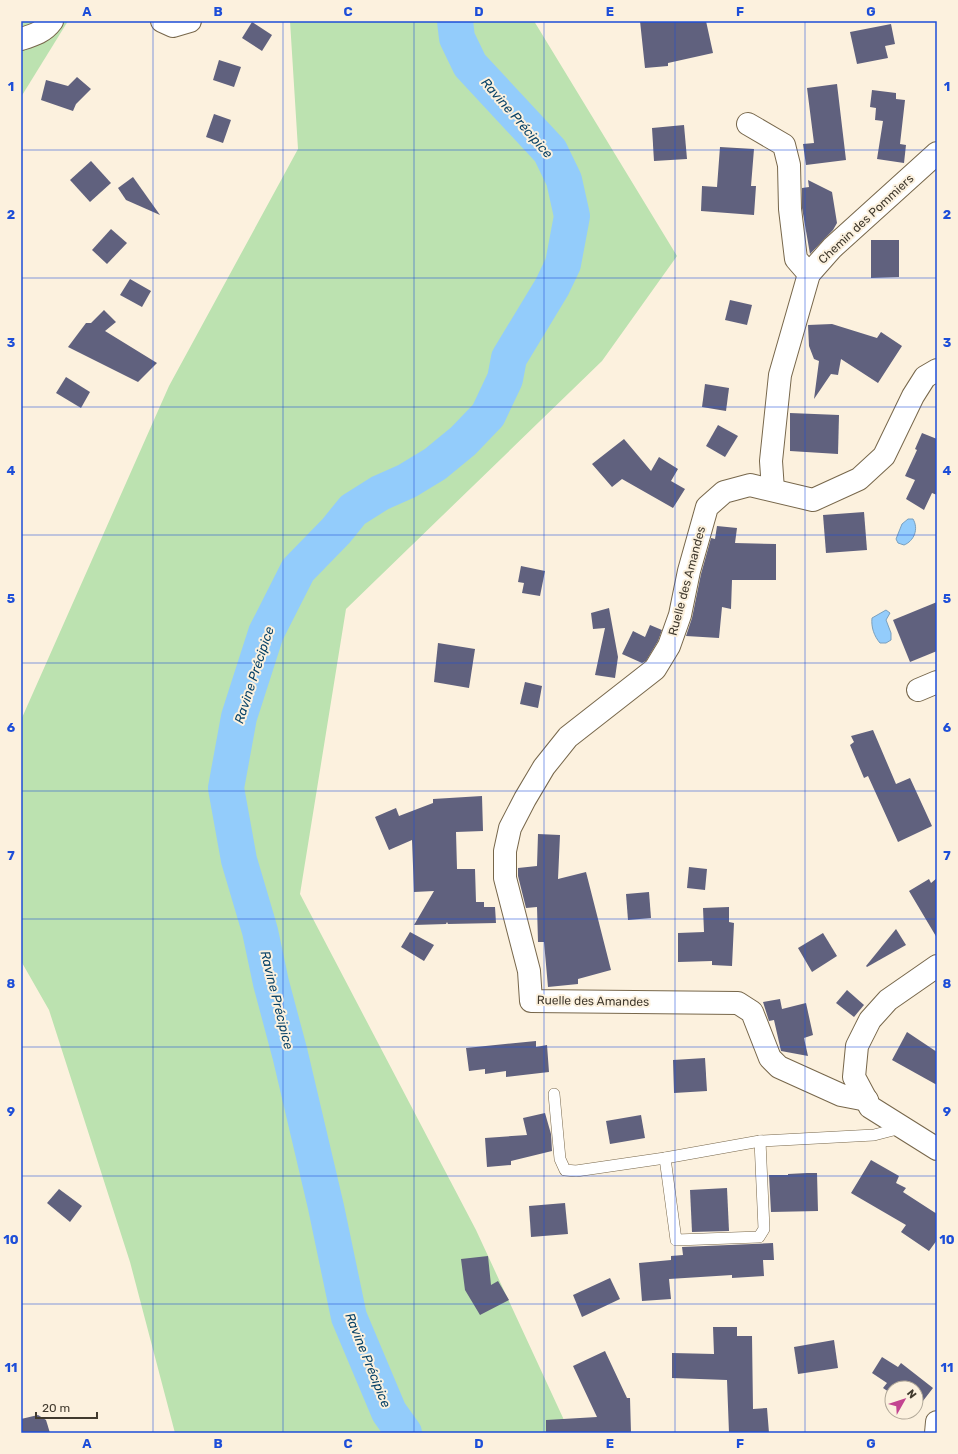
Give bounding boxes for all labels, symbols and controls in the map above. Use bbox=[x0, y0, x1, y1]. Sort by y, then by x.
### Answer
text: A bbox=[82, 4, 92, 19]
text: B bbox=[213, 4, 223, 19]
text: C bbox=[343, 4, 353, 19]
text: D bbox=[474, 4, 484, 19]
text: E bbox=[606, 4, 614, 19]
text: F bbox=[736, 4, 744, 19]
text: G bbox=[866, 4, 876, 19]
water label: Ravine Précipice bbox=[478, 75, 556, 161]
text: 1 bbox=[8, 79, 14, 94]
text: 1 bbox=[944, 79, 950, 94]
street label: Chemin des Pommiers bbox=[816, 171, 916, 267]
text: 2 bbox=[7, 207, 15, 222]
text: 2 bbox=[943, 207, 951, 222]
text: 3 bbox=[7, 335, 16, 350]
text: 3 bbox=[943, 335, 952, 350]
text: 4 bbox=[7, 463, 16, 478]
text: 4 bbox=[943, 463, 952, 478]
street label: Ruelle des Amandes bbox=[666, 525, 708, 637]
text: 5 bbox=[7, 591, 15, 606]
text: 5 bbox=[943, 591, 951, 606]
water label: Ravine Précipice bbox=[231, 625, 277, 725]
text: 6 bbox=[7, 720, 16, 735]
text: 6 bbox=[943, 720, 952, 735]
text: 7 bbox=[7, 848, 15, 863]
text: 7 bbox=[943, 848, 951, 863]
water label: Ravine Précipice bbox=[258, 949, 296, 1051]
text: 8 bbox=[7, 976, 16, 991]
text: 8 bbox=[943, 976, 952, 991]
street label: Ruelle des Amandes bbox=[537, 993, 649, 1009]
text: 9 bbox=[7, 1104, 15, 1119]
text: 9 bbox=[943, 1104, 951, 1119]
text: 10 bbox=[3, 1232, 19, 1247]
text: 10 bbox=[939, 1232, 955, 1247]
water label: Ravine Précipice bbox=[342, 1310, 394, 1410]
text: 11 bbox=[5, 1360, 17, 1375]
text: 11 bbox=[941, 1360, 953, 1375]
north arrow bbox=[884, 1380, 924, 1420]
text: N bbox=[904, 1387, 919, 1401]
scale bar bbox=[36, 1394, 97, 1420]
text: 20 m bbox=[42, 1401, 70, 1415]
text: A bbox=[82, 1436, 92, 1451]
text: B bbox=[213, 1436, 223, 1451]
text: C bbox=[343, 1436, 353, 1451]
text: D bbox=[474, 1436, 484, 1451]
text: E bbox=[606, 1436, 614, 1451]
text: F bbox=[736, 1436, 744, 1451]
text: G bbox=[866, 1436, 876, 1451]

